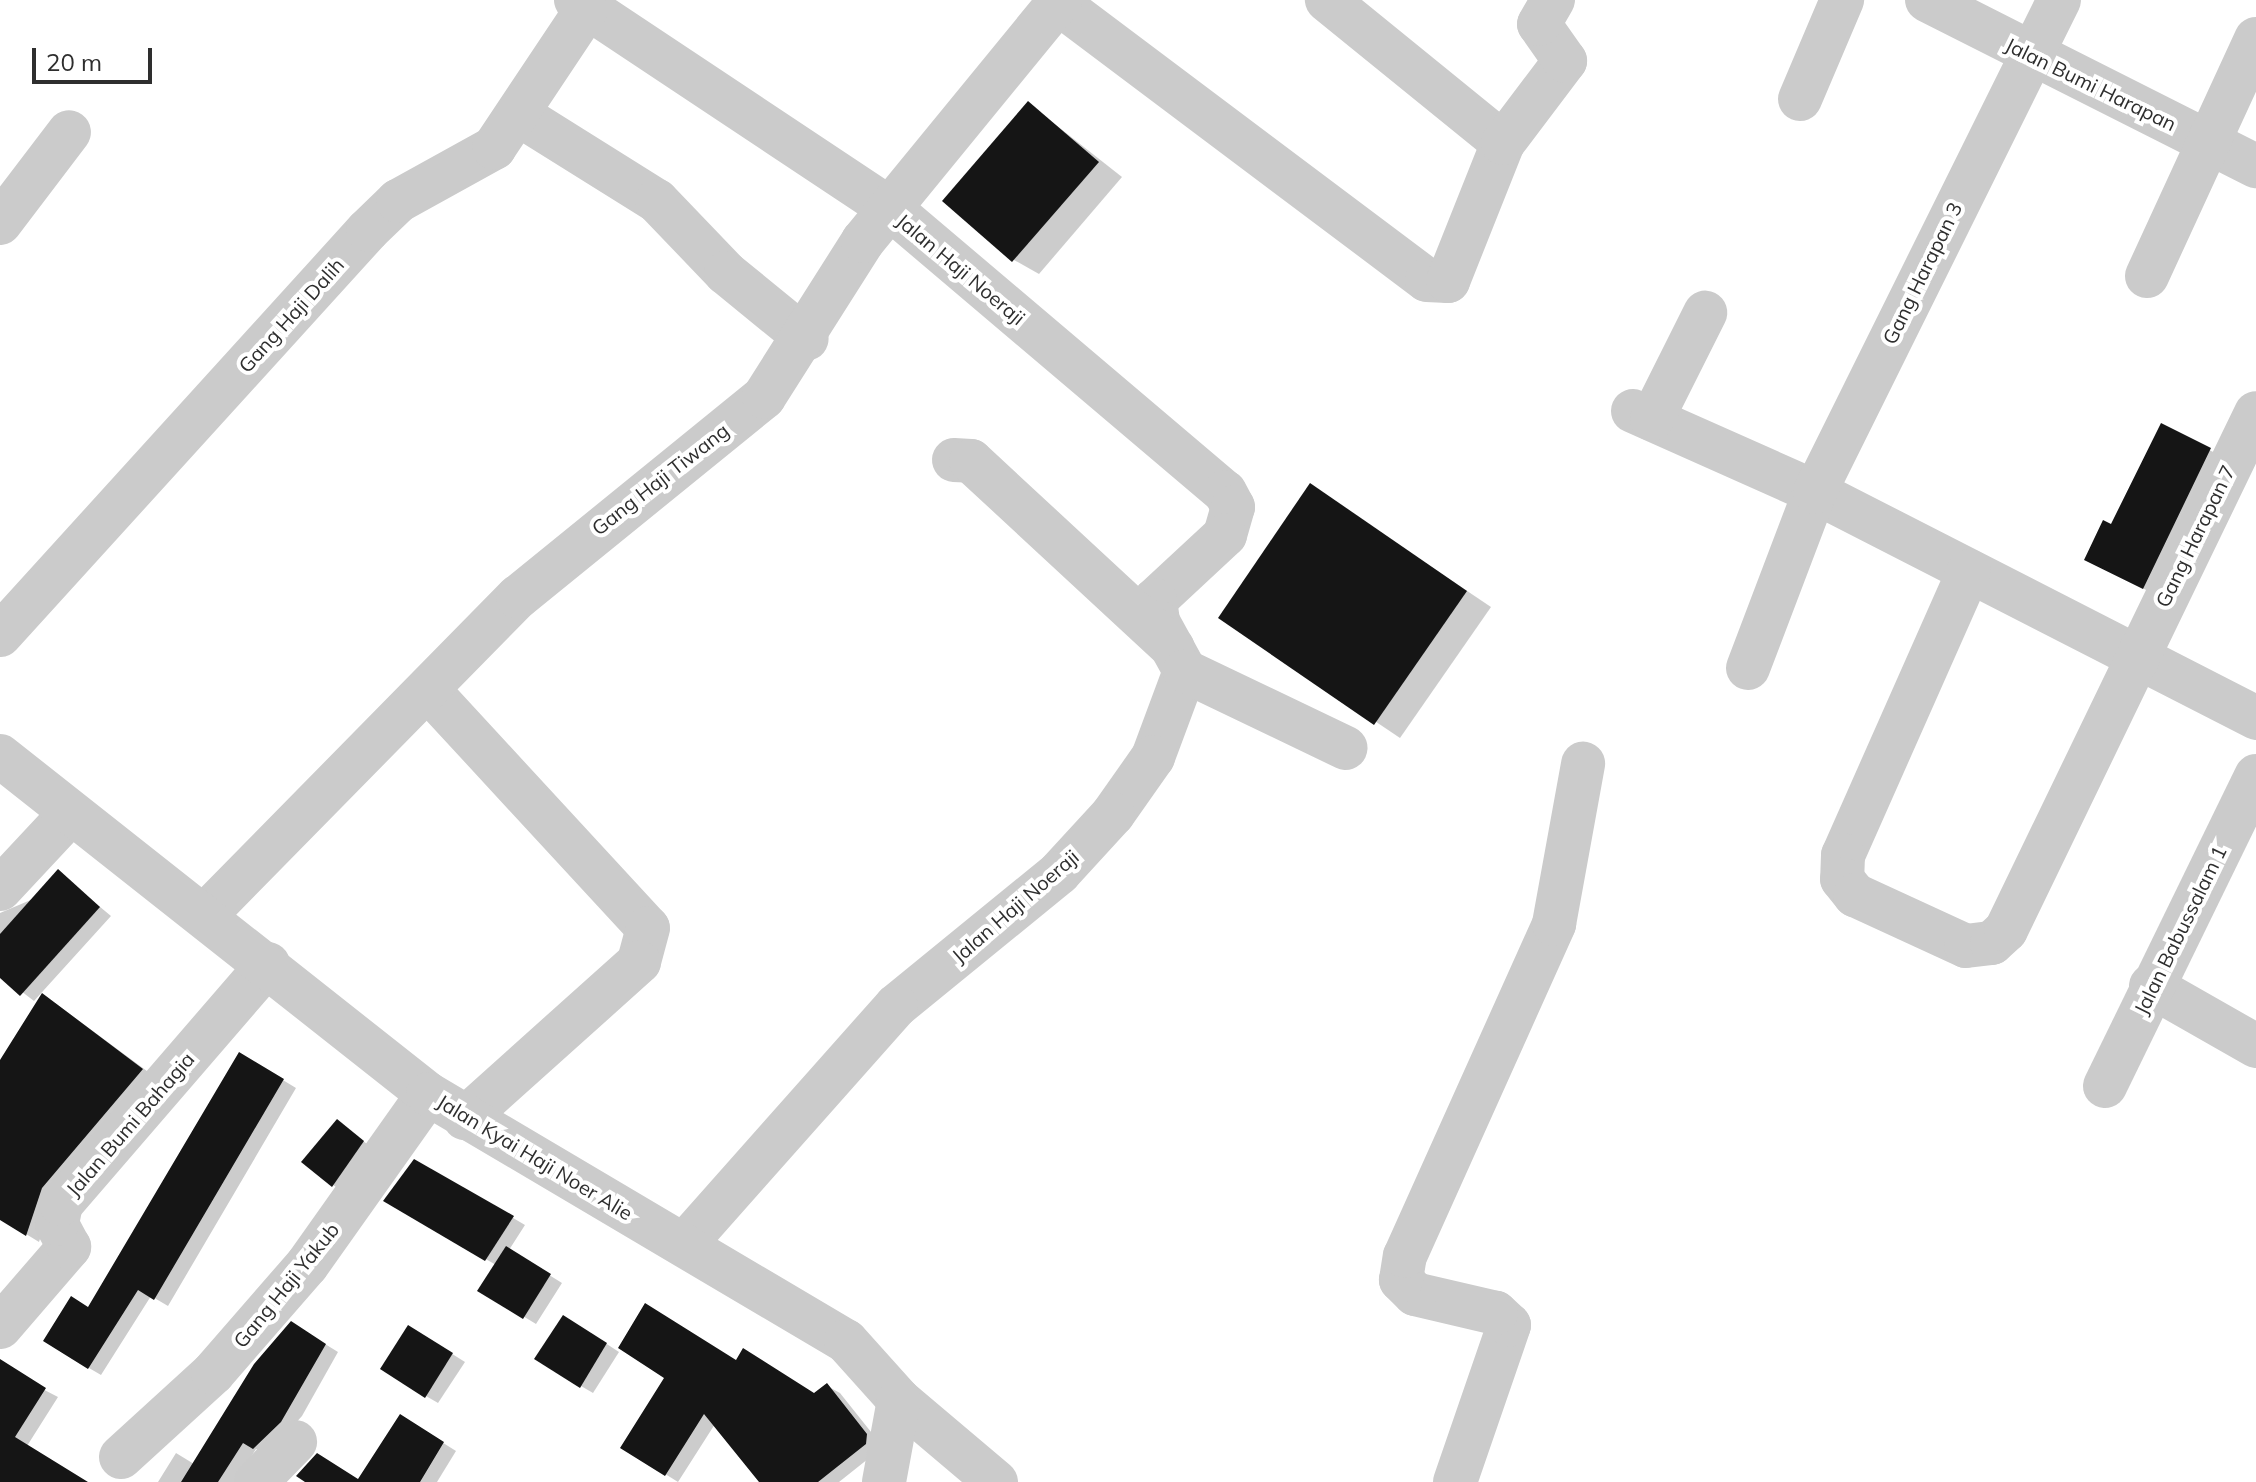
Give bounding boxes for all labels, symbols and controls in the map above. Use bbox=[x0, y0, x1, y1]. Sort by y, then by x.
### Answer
scale bar bbox=[36, 32, 156, 82]
street label: Jalan Bumi Harapan bbox=[2002, 32, 2180, 136]
text: 20 m bbox=[46, 47, 102, 77]
street label: Gang Harapan 3 bbox=[1877, 198, 1967, 348]
street label: Jalan Haji Noeraji bbox=[892, 208, 1030, 330]
street label: Gang Haji Dalih bbox=[233, 253, 349, 377]
street label: Gang Haji Tiwang bbox=[587, 418, 733, 540]
street label: Gang Harapan 7 bbox=[2150, 461, 2240, 611]
street label: Jalan Babussalam 1 bbox=[2129, 842, 2231, 1018]
street label: Jalan Haji Noeraji bbox=[947, 844, 1083, 968]
street label: Jalan Bumi Bahagia bbox=[61, 1047, 199, 1201]
street label: Jalan Kyai Haji Noer Alie bbox=[433, 1089, 637, 1225]
street label: Gang Haji Yakub bbox=[228, 1218, 344, 1352]

